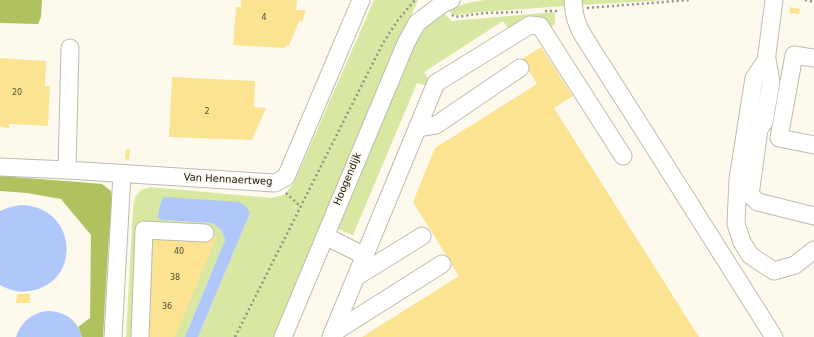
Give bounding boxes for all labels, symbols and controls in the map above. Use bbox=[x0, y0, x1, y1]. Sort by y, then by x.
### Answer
house number: 4 bbox=[261, 13, 267, 23]
house number: 20 bbox=[12, 88, 22, 98]
house number: 2 bbox=[204, 107, 210, 117]
street label: Hoogendijk bbox=[331, 151, 365, 207]
street label: Van Hennaertweg bbox=[183, 172, 273, 188]
house number: 40 bbox=[174, 247, 184, 257]
house number: 38 bbox=[170, 273, 180, 283]
house number: 36 bbox=[162, 302, 172, 312]

